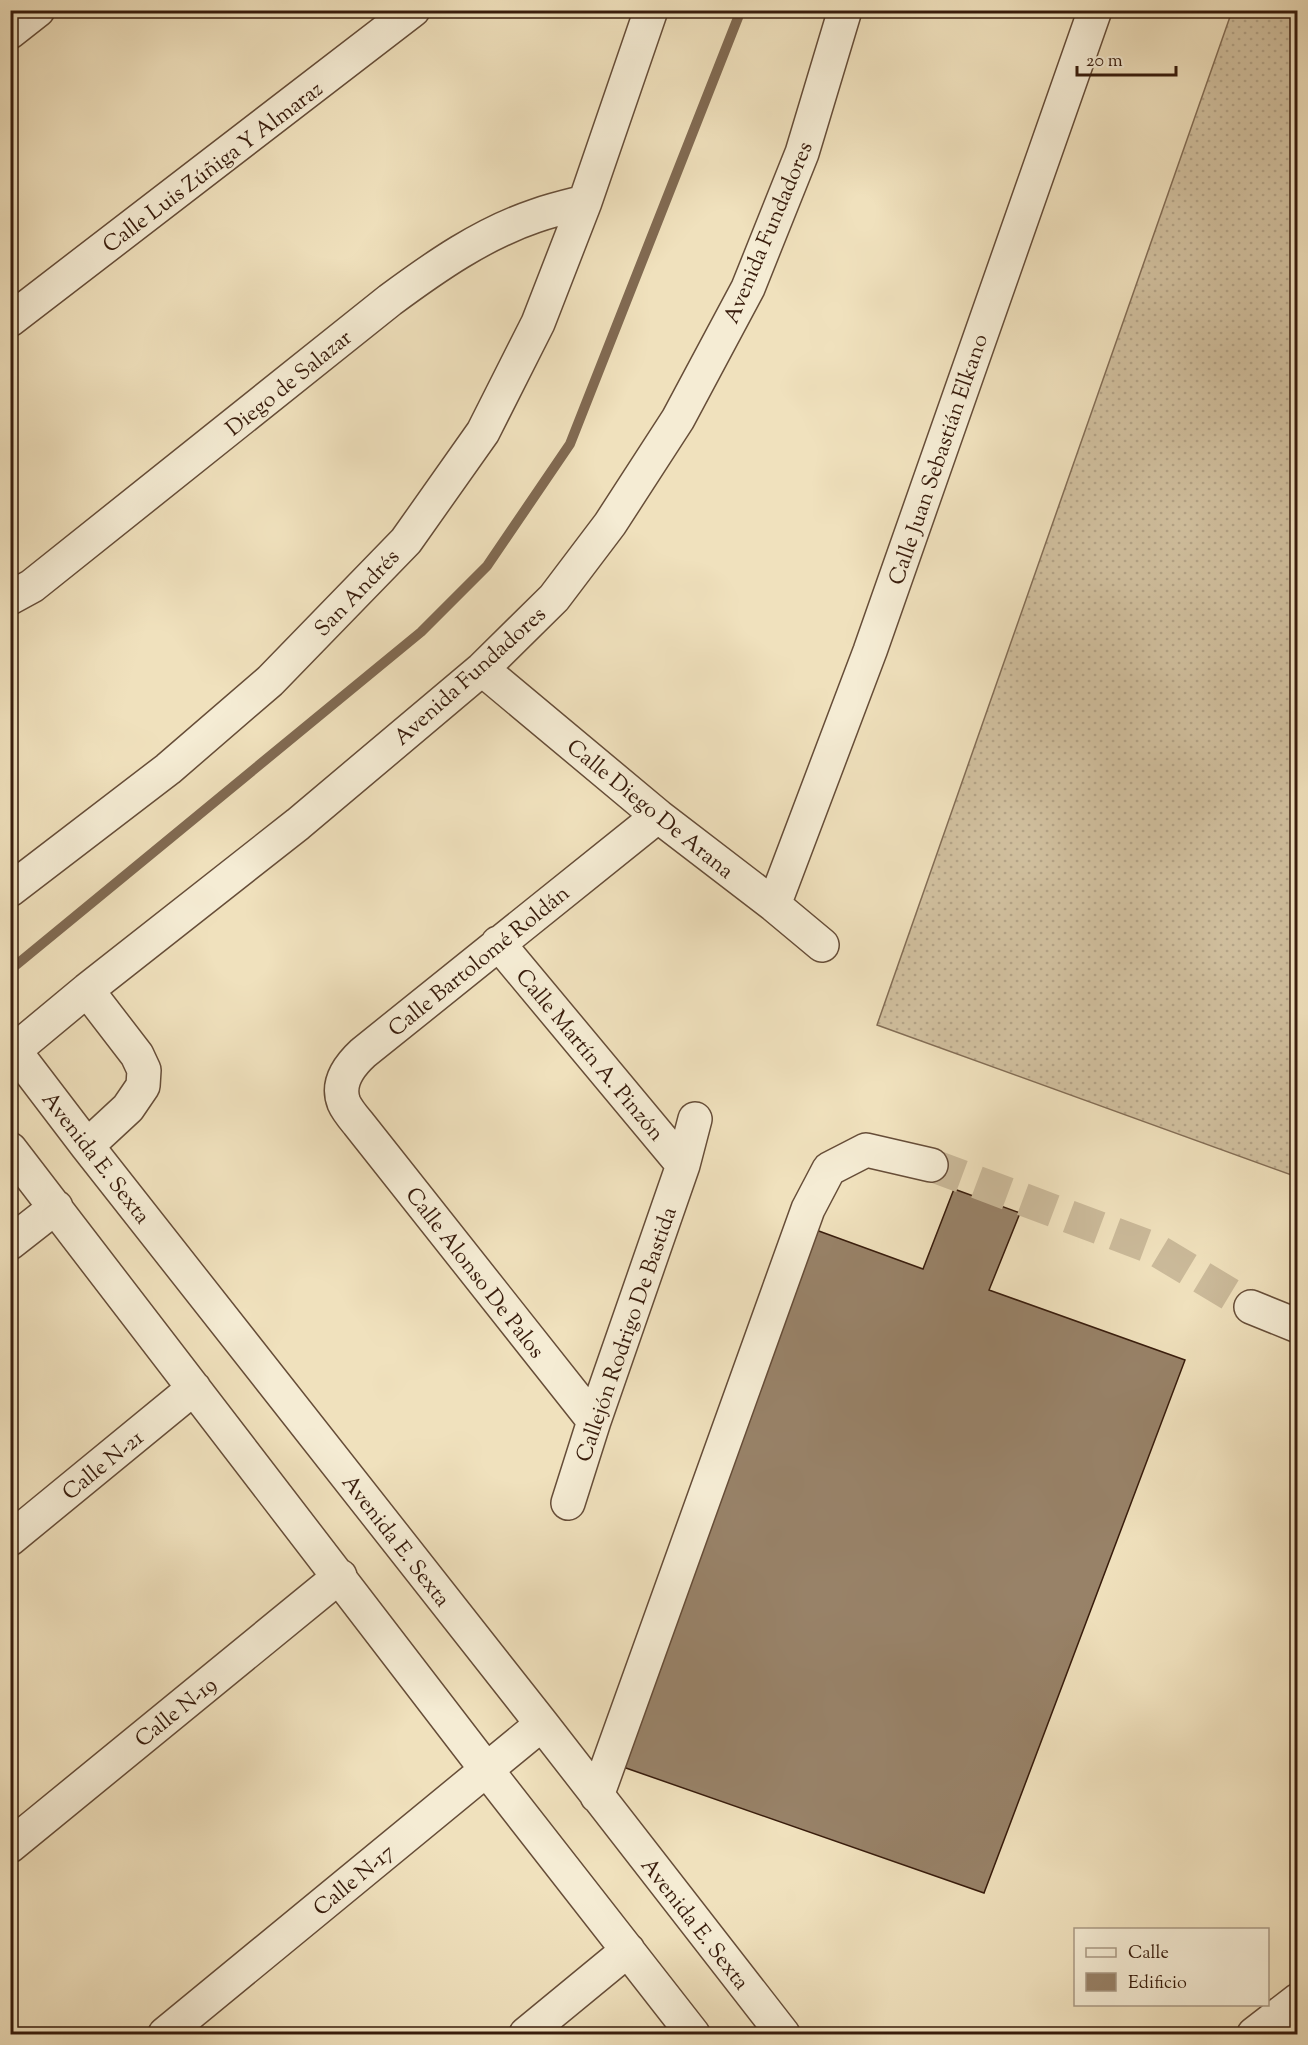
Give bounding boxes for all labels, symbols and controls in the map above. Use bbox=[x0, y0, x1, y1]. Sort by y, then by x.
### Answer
scale bar bbox=[1077, 39, 1176, 77]
text: 20 m bbox=[1086, 49, 1123, 75]
street label: Calle Luis Zúñiga Y Almaraz bbox=[97, 75, 331, 262]
street label: Avenida Fundadores bbox=[717, 137, 823, 329]
street label: Diego de Salazar bbox=[220, 323, 360, 445]
street label: Calle Juan Sebastián Elkano bbox=[882, 330, 998, 590]
street label: San Andrés bbox=[308, 543, 408, 645]
street label: Avenida Fundadores bbox=[388, 600, 554, 754]
street label: Calle Diego De Arana bbox=[559, 733, 740, 888]
street label: Calle Bartolomé Roldán bbox=[382, 879, 578, 1046]
street label: Calle Martín A. Pinzón bbox=[507, 962, 671, 1149]
street label: Avenida E. Sexta bbox=[33, 1086, 157, 1232]
street label: Calle Alonso De Palos bbox=[396, 1181, 551, 1366]
street label: Callejón Rodrigo De Bastida bbox=[569, 1203, 687, 1467]
street label: Calle N-21 bbox=[56, 1423, 152, 1509]
street label: Avenida E. Sexta bbox=[333, 1469, 457, 1615]
street label: Calle N-19 bbox=[129, 1670, 225, 1756]
street label: Calle N-17 bbox=[307, 1838, 403, 1925]
street label: Avenida E. Sexta bbox=[632, 1852, 756, 1998]
legend bbox=[1074, 1928, 1269, 2006]
text: Calle bbox=[1128, 1941, 1169, 1967]
text: Edificio bbox=[1128, 1971, 1187, 1997]

